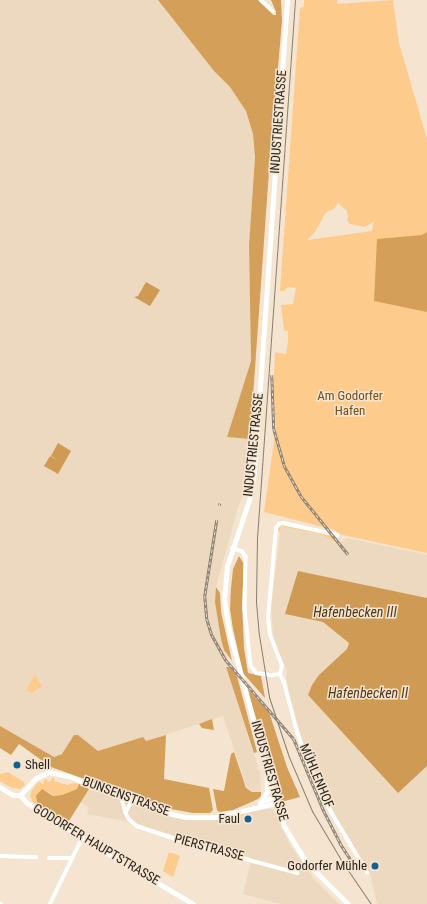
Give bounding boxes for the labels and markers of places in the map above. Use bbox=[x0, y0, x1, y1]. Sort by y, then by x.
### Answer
place label: Shell bbox=[25, 757, 50, 773]
marker: Shell bbox=[12, 760, 22, 770]
place label: Faul bbox=[218, 811, 240, 827]
marker: Faul bbox=[243, 814, 253, 824]
place label: Godorfer Mühle bbox=[287, 858, 367, 874]
marker: Godorfer Mühle bbox=[370, 861, 380, 871]

